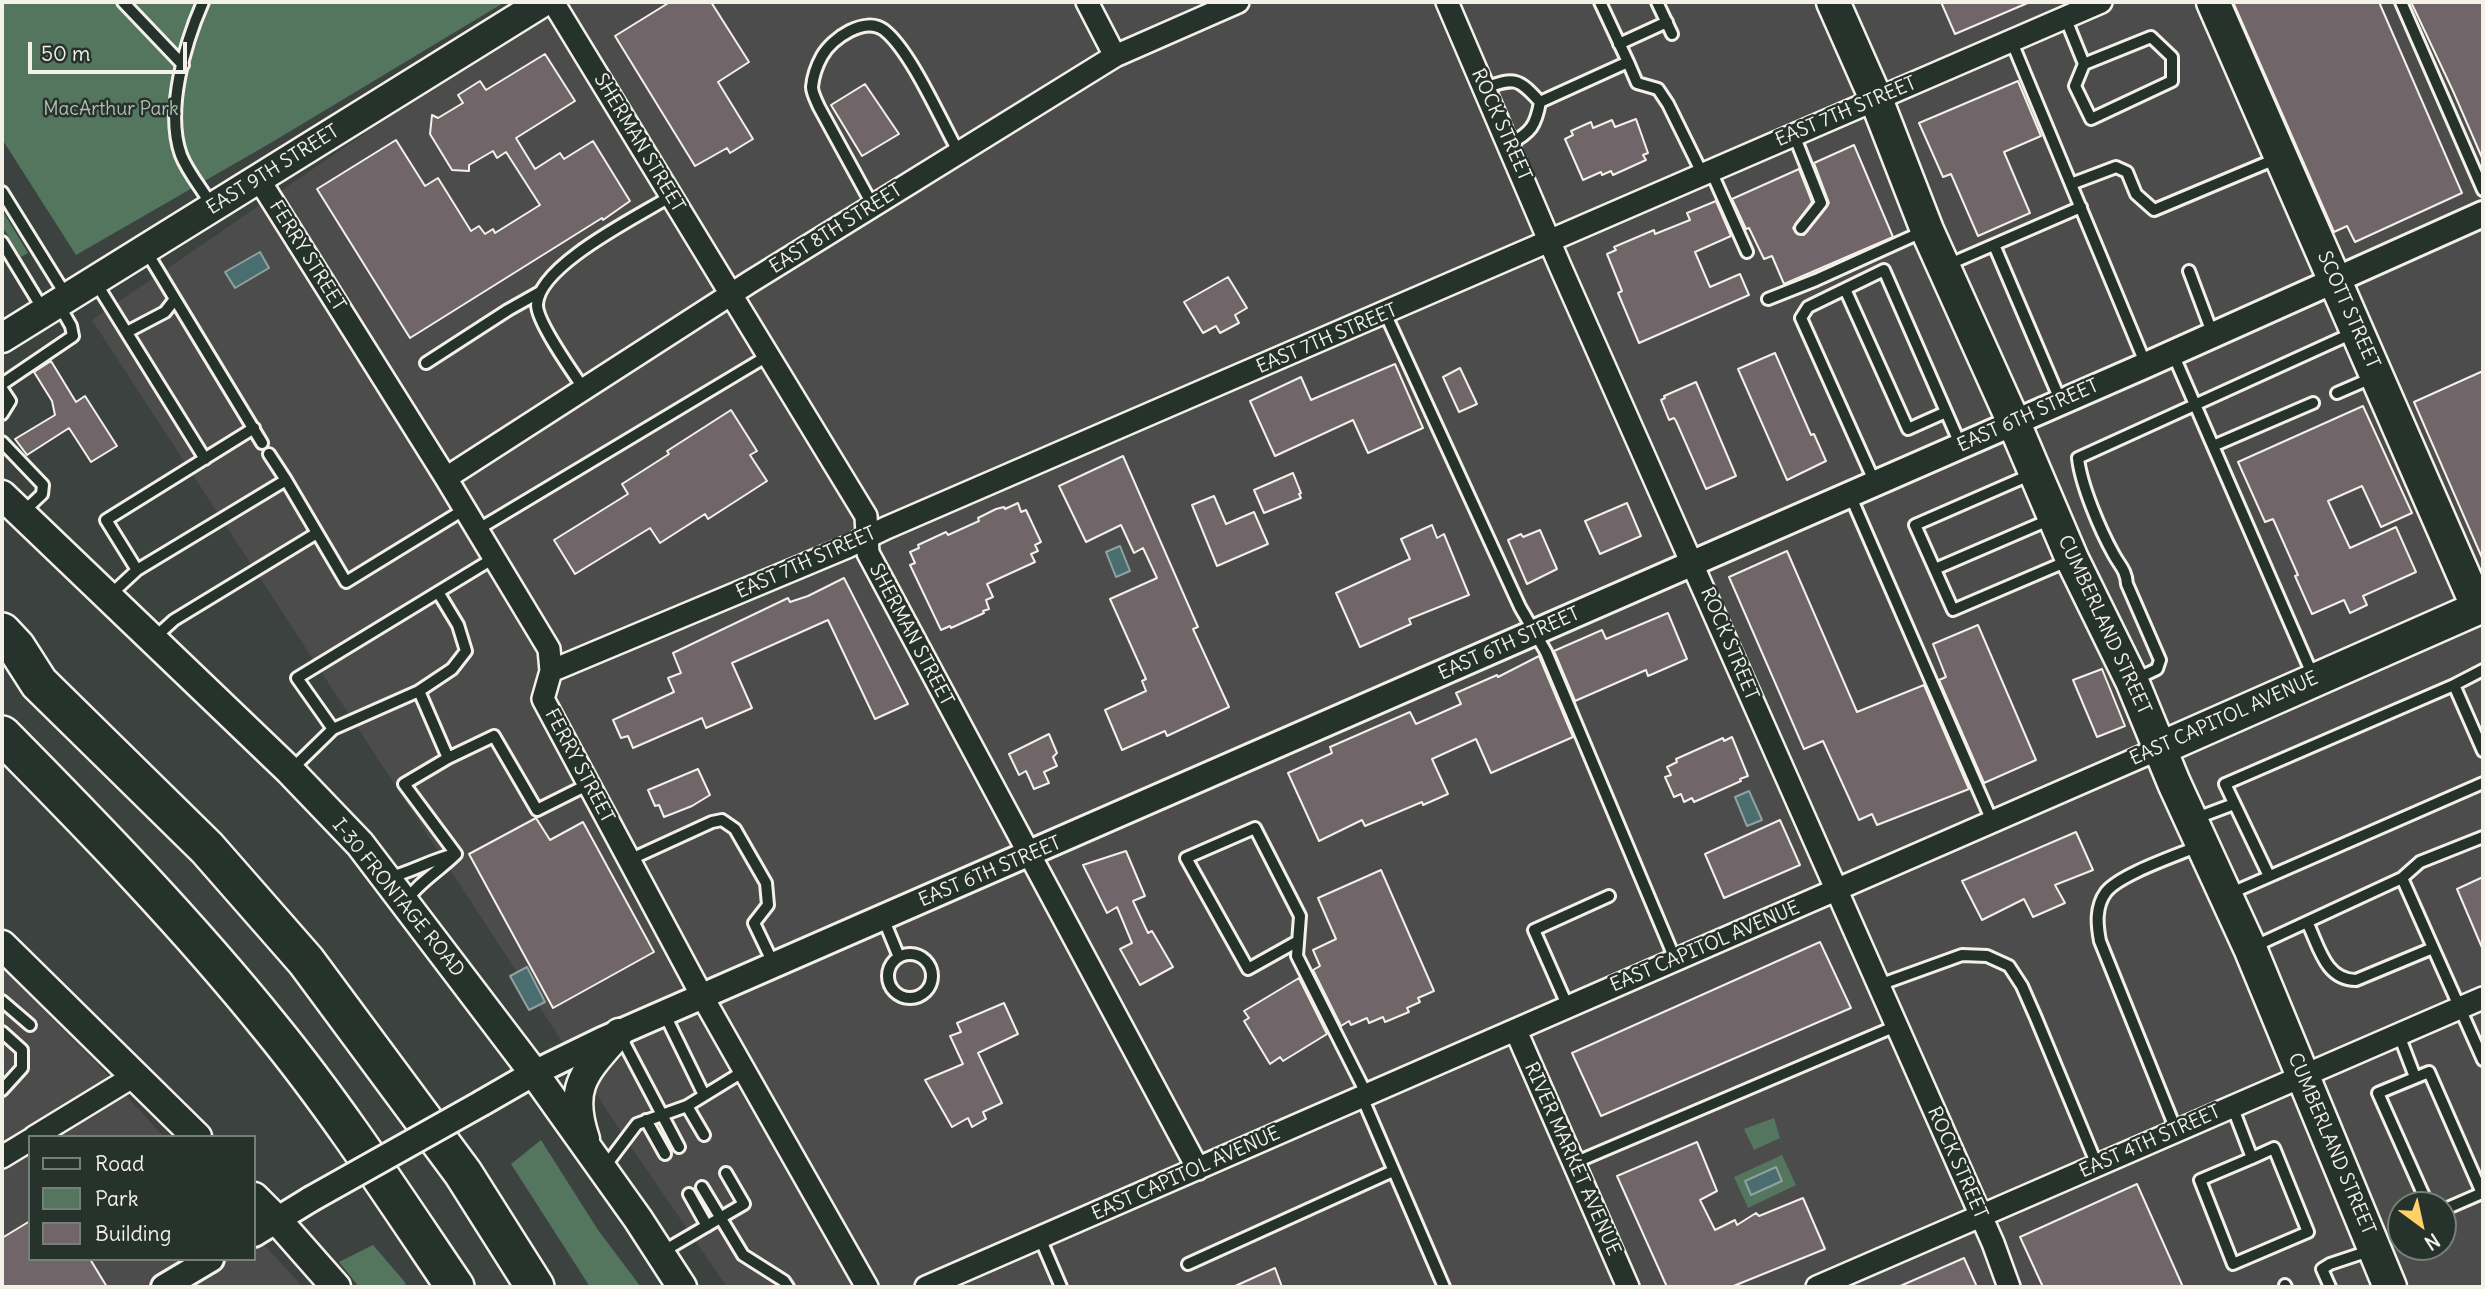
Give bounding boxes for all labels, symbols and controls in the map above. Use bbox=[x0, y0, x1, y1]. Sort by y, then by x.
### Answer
scale bar bbox=[32, 28, 191, 72]
text: 50 m bbox=[41, 40, 90, 67]
street label: ROCK STREET bbox=[1466, 65, 1536, 185]
street label: SHERMAN STREET bbox=[589, 70, 689, 216]
street label: EAST 7TH STREET bbox=[1772, 72, 1920, 152]
park label: MacArthur Park bbox=[43, 99, 179, 121]
street label: EAST 9TH STREET bbox=[203, 120, 343, 220]
street label: EAST 8TH STREET bbox=[766, 179, 906, 279]
street label: FERRY STREET bbox=[264, 197, 350, 315]
street label: SCOTT STREET bbox=[2312, 248, 2384, 372]
street label: EAST 7TH STREET bbox=[1253, 299, 1401, 379]
street label: EAST 6TH STREET bbox=[1954, 375, 2102, 457]
street label: EAST 7TH STREET bbox=[733, 522, 879, 604]
street label: CUMBERLAND STREET bbox=[2052, 532, 2156, 718]
street label: SHERMAN STREET bbox=[864, 560, 958, 710]
street label: ROCK STREET bbox=[1695, 584, 1763, 704]
street label: EAST 6TH STREET bbox=[1435, 603, 1583, 685]
street label: EAST CAPITOL AVENUE bbox=[2126, 667, 2322, 771]
street label: FERRY STREET bbox=[539, 705, 619, 827]
street label: I-30 FRONTAGE ROAD bbox=[327, 814, 469, 982]
street label: EAST 6TH STREET bbox=[915, 832, 1065, 912]
street label: EAST CAPITOL AVENUE bbox=[1607, 897, 1803, 997]
street label: CUMBERLAND STREET bbox=[2282, 1050, 2380, 1238]
street label: RIVER MARKET AVENUE bbox=[1519, 1059, 1625, 1259]
street label: EAST 4TH STREET bbox=[2076, 1101, 2224, 1183]
street label: ROCK STREET bbox=[1922, 1103, 1992, 1223]
street label: EAST CAPITOL AVENUE bbox=[1088, 1122, 1284, 1226]
legend bbox=[28, 1135, 256, 1261]
text: Road bbox=[95, 1150, 144, 1177]
text: Park bbox=[95, 1185, 138, 1212]
north arrow bbox=[2387, 1191, 2457, 1261]
text: Building bbox=[95, 1220, 171, 1247]
text: N bbox=[2420, 1228, 2444, 1256]

